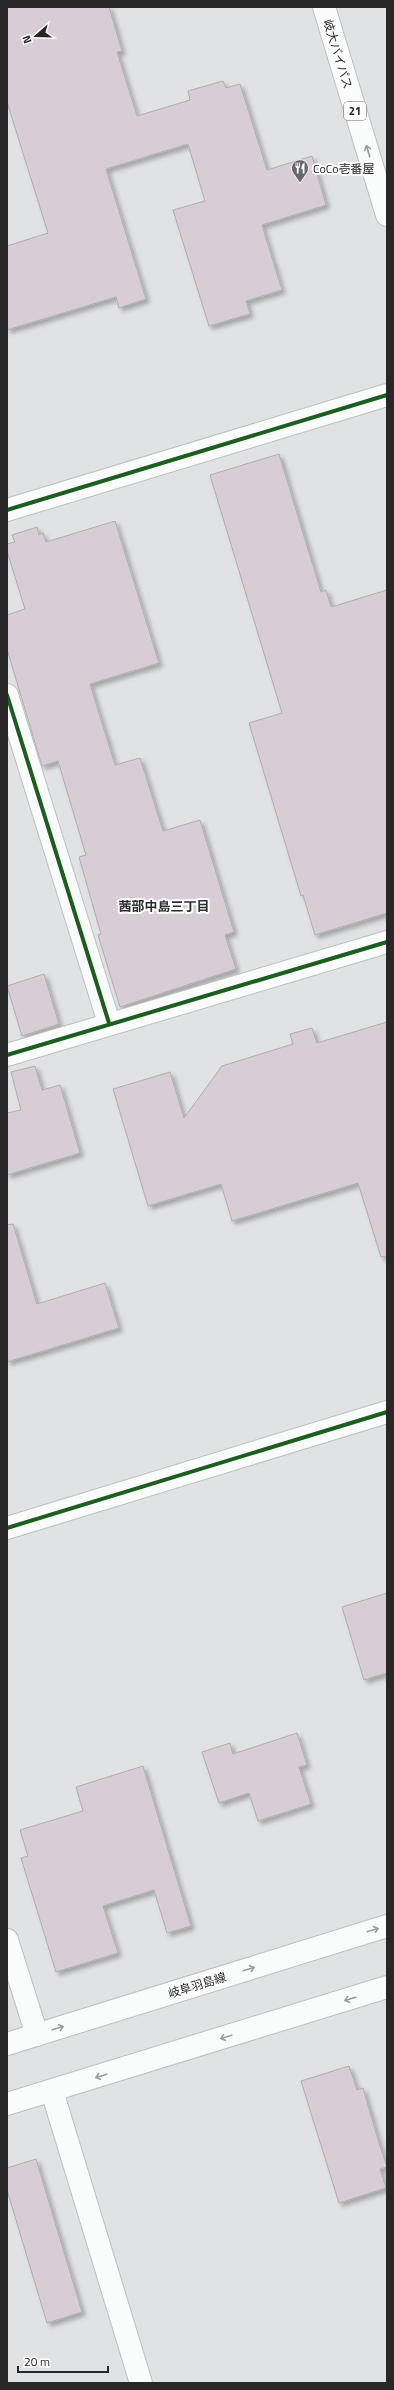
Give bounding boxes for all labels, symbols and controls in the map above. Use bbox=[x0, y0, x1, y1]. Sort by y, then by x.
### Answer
north arrow bbox=[16, 16, 56, 56]
street label: 岐大バイパス bbox=[318, 17, 358, 91]
text: N bbox=[18, 33, 35, 46]
road number: 21 bbox=[344, 102, 366, 120]
one-way arrow bbox=[364, 145, 371, 158]
restaurant icon: CoCo壱番屋 bbox=[290, 158, 310, 183]
place label: CoCo壱番屋 bbox=[313, 159, 375, 178]
district label: 茜部中島三丁目 bbox=[118, 896, 210, 916]
one-way arrow bbox=[366, 1926, 379, 1933]
one-way arrow bbox=[242, 1965, 255, 1972]
street label: 岐阜羽島線 bbox=[166, 1967, 228, 2003]
one-way arrow bbox=[343, 1996, 356, 2003]
one-way arrow bbox=[51, 2024, 64, 2031]
one-way arrow bbox=[219, 2034, 232, 2041]
one-way arrow bbox=[96, 2072, 108, 2080]
scale bar bbox=[18, 2348, 108, 2374]
text: 20 m bbox=[24, 2352, 50, 2371]

